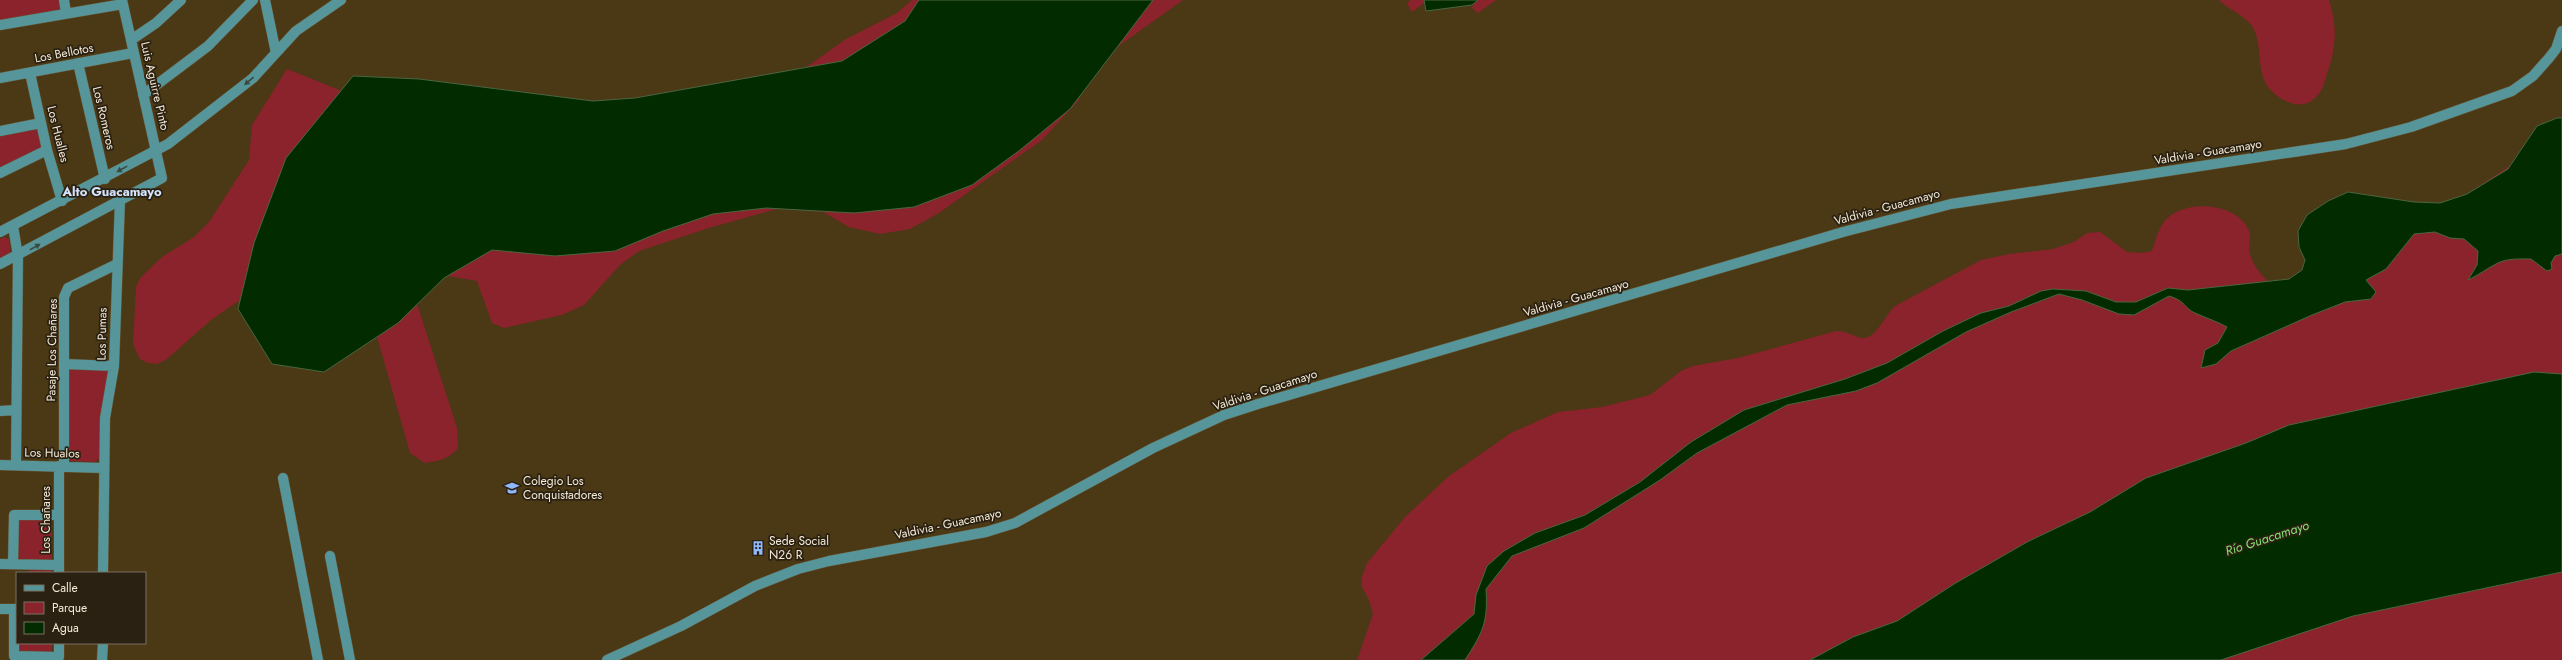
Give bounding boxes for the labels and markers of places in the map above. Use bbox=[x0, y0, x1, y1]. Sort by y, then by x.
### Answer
place label: Colegio Los Conquistadores bbox=[523, 472, 602, 504]
school or university icon: Colegio Los Conquistadores bbox=[504, 480, 520, 496]
place label: Sede Social N26 R bbox=[769, 532, 829, 564]
building icon: Sede Social N26 R bbox=[750, 540, 766, 556]

